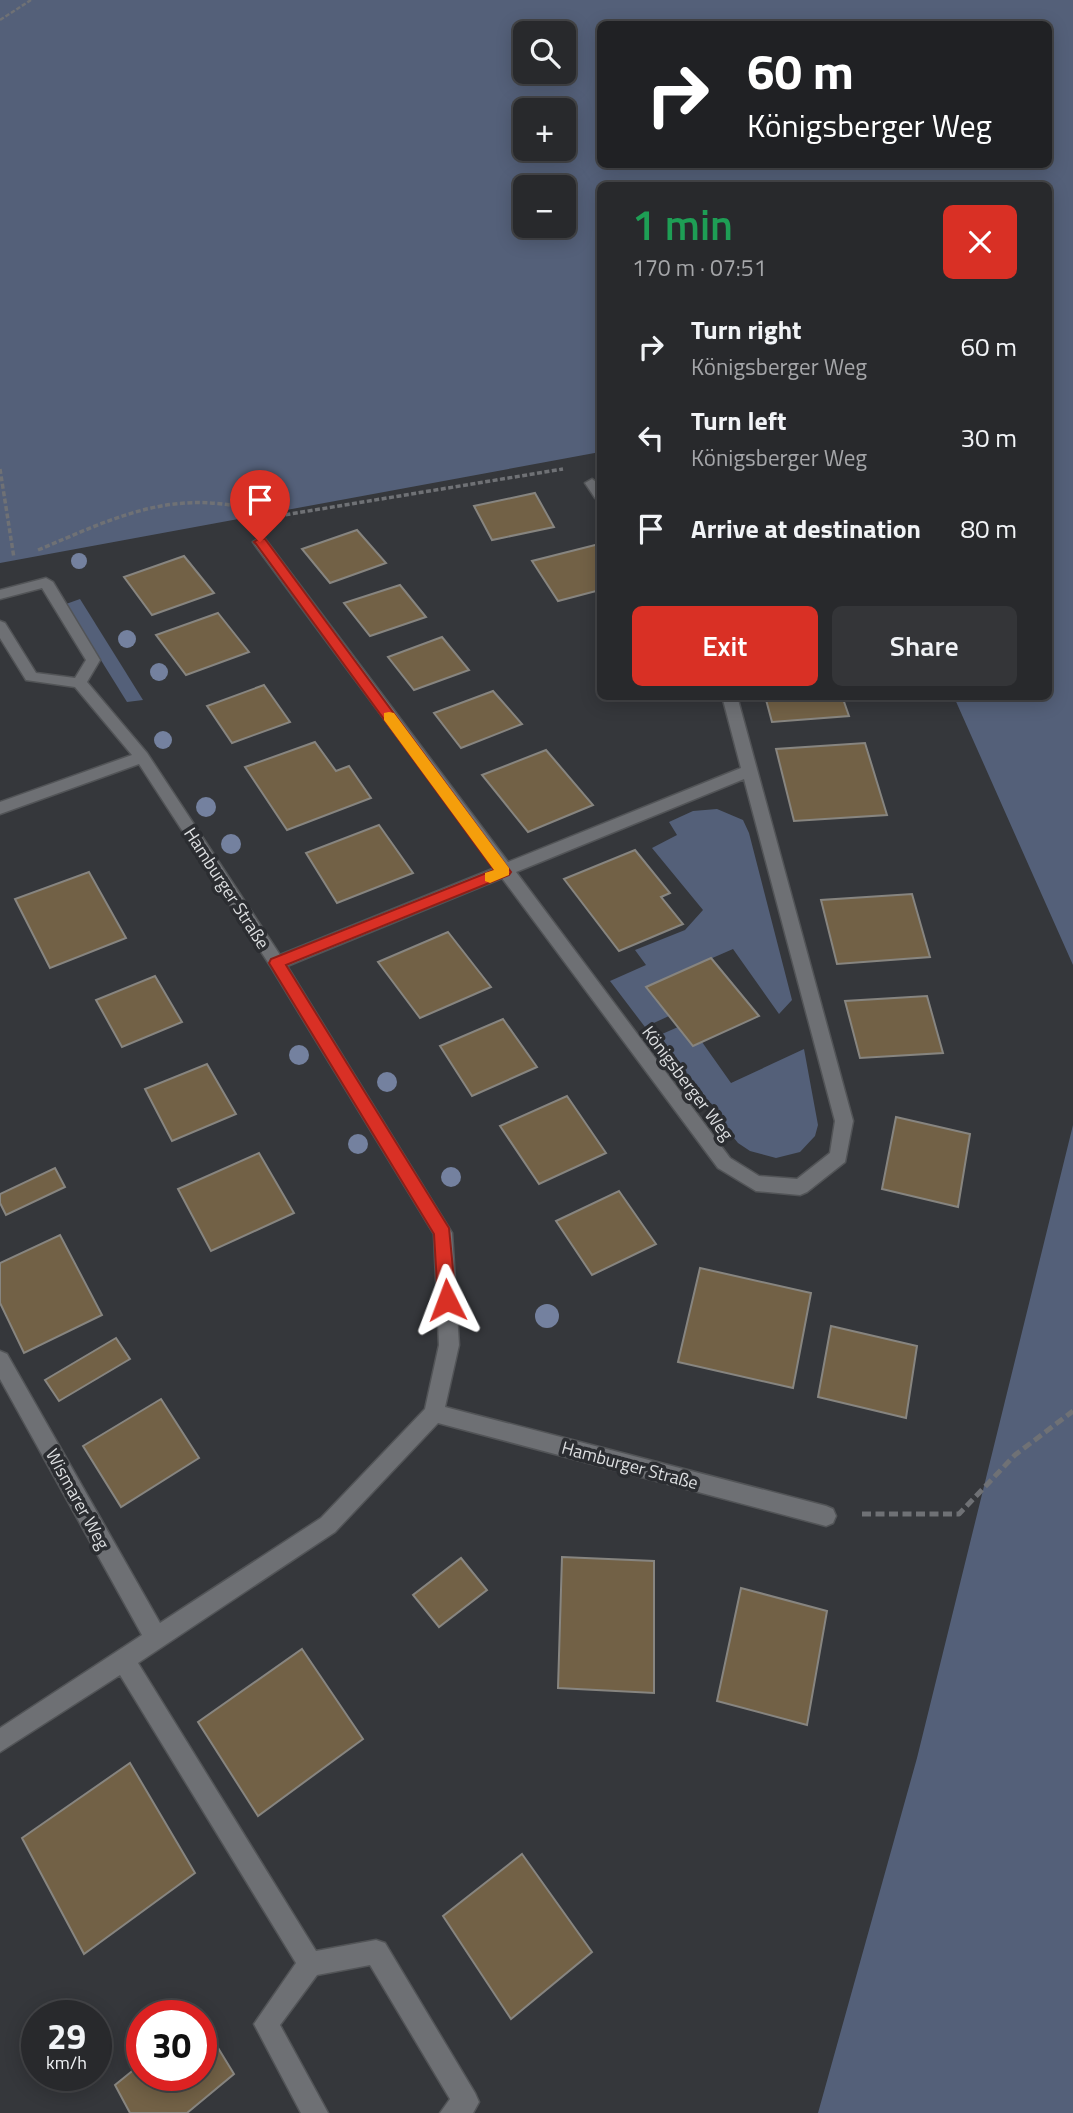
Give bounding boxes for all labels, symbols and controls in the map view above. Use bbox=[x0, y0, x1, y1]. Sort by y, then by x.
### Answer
map controls bbox=[513, 21, 576, 238]
button: search bbox=[513, 21, 576, 84]
text: 60 m bbox=[747, 33, 854, 108]
icon: right bbox=[632, 49, 723, 140]
button: + bbox=[513, 98, 576, 161]
text: Königsberger Weg bbox=[747, 101, 992, 149]
button: − bbox=[513, 175, 576, 238]
text: 1 min bbox=[632, 192, 733, 256]
button: close bbox=[943, 205, 1017, 279]
text: 170 m · 07:51 bbox=[632, 250, 767, 285]
text: Turn right bbox=[691, 310, 802, 349]
text: 60 m bbox=[960, 327, 1017, 366]
icon: right bbox=[632, 328, 670, 366]
text: Königsberger Weg bbox=[691, 349, 867, 384]
text: Turn left bbox=[691, 401, 786, 440]
text: 30 m bbox=[960, 418, 1017, 457]
icon: left bbox=[632, 419, 670, 457]
text: Königsberger Weg bbox=[691, 440, 867, 475]
pin bbox=[230, 470, 290, 542]
icon: arrive bbox=[241, 481, 279, 519]
text: Arrive at destination bbox=[691, 509, 921, 548]
text: 80 m bbox=[960, 509, 1017, 548]
icon: arrive bbox=[632, 510, 670, 548]
button: Exit bbox=[632, 606, 818, 686]
button: Share bbox=[832, 606, 1017, 686]
street label: Hamburger Straße bbox=[177, 822, 277, 954]
street label: Königsberger Weg bbox=[636, 1020, 740, 1146]
position arrow bbox=[410, 1263, 484, 1337]
street label: Hamburger Straße bbox=[559, 1434, 701, 1496]
street label: Wismarer Weg bbox=[39, 1444, 117, 1554]
speed limit sign: 30 bbox=[126, 2000, 217, 2091]
text: 29 bbox=[47, 2009, 86, 2063]
text: km/h bbox=[46, 2049, 87, 2076]

